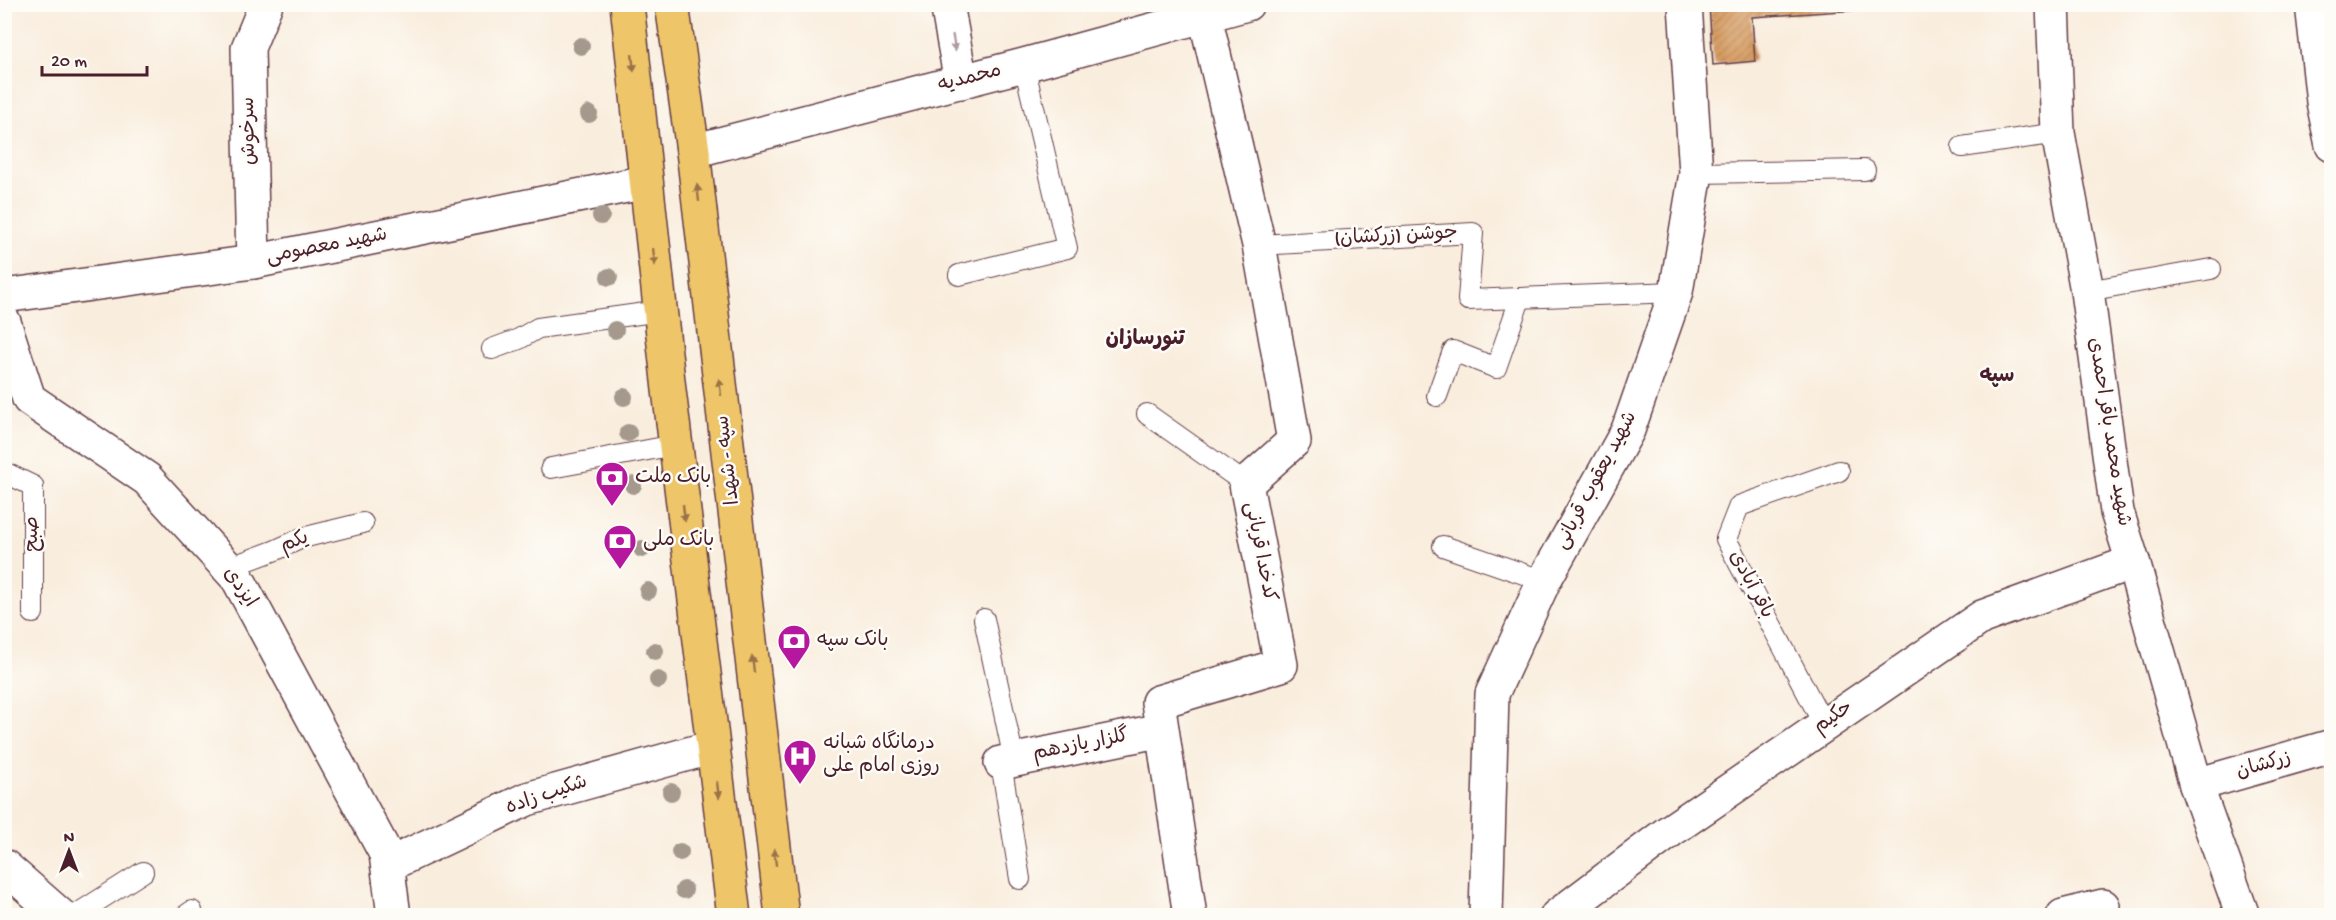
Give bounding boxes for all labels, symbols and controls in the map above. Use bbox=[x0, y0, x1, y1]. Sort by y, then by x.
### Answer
one-way arrow bbox=[950, 34, 959, 53]
scale bar bbox=[42, 39, 147, 77]
text: 20 m bbox=[51, 52, 87, 73]
one-way arrow bbox=[628, 53, 638, 72]
street label: محمدیه bbox=[936, 60, 1004, 98]
street label: سرخوش bbox=[238, 97, 262, 165]
one-way arrow bbox=[693, 183, 702, 202]
street label: جوشن (زرکشان) bbox=[1334, 221, 1458, 252]
street label: شهید معصومی bbox=[265, 224, 389, 270]
one-way arrow bbox=[649, 247, 659, 266]
district label: تنورسازان bbox=[1105, 328, 1185, 353]
street label: شهید محمد باقر احمدی bbox=[2082, 336, 2135, 528]
district label: سپه bbox=[1980, 365, 2014, 390]
one-way arrow bbox=[715, 377, 725, 396]
street label: شهید یعقوب قربانی bbox=[1550, 408, 1643, 554]
street label: سپه - شهدا bbox=[711, 414, 746, 506]
bank icon: بانک ملت bbox=[594, 460, 630, 507]
place label: بانک ملت bbox=[635, 466, 711, 490]
street label: کدخدا قربانی bbox=[1238, 500, 1281, 604]
one-way arrow bbox=[679, 503, 688, 522]
street label: صبح bbox=[22, 516, 45, 552]
bank icon: بانک ملی bbox=[602, 523, 638, 570]
street label: یکم bbox=[277, 526, 312, 559]
place label: بانک ملی bbox=[643, 529, 714, 553]
street label: باقر آبادی bbox=[1723, 546, 1780, 623]
street label: ایزدی bbox=[217, 563, 262, 613]
bank icon: بانک سپه bbox=[776, 623, 812, 670]
place label: بانک سپه bbox=[817, 629, 889, 653]
one-way arrow bbox=[748, 654, 758, 673]
street label: حکیم bbox=[1810, 696, 1858, 739]
street label: گلزار یازدهم bbox=[1031, 722, 1131, 767]
place label: درمانگاه شبانه روزی امام علی bbox=[823, 730, 940, 779]
hospital icon: درمانگاه شبانه روزی امام علی bbox=[782, 738, 818, 785]
street label: زرکشان bbox=[2234, 746, 2294, 785]
street label: شکیب زاده bbox=[503, 770, 591, 821]
one-way arrow bbox=[713, 780, 723, 799]
north arrow bbox=[39, 821, 99, 881]
text: N bbox=[64, 830, 75, 849]
one-way arrow bbox=[771, 848, 780, 867]

